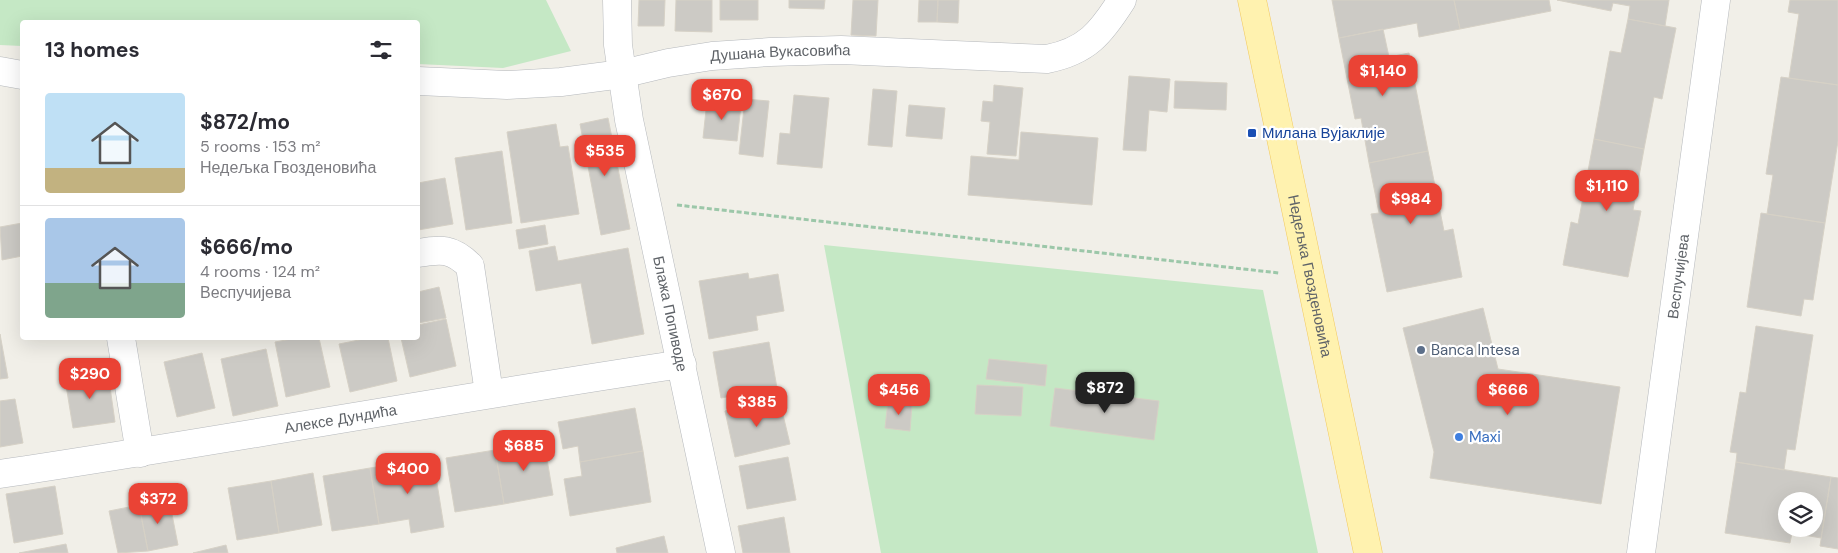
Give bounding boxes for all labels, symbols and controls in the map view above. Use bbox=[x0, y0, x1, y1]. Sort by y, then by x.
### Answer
text: 13 homes bbox=[45, 36, 140, 64]
icon: filters bbox=[367, 36, 395, 64]
street label: Душана Вукасовића bbox=[709, 40, 852, 66]
pin: $1,140 bbox=[1342, 54, 1424, 97]
text: $1,140 bbox=[1360, 60, 1406, 81]
pin: $670 bbox=[692, 78, 752, 121]
text: $670 bbox=[702, 84, 742, 105]
text: $872/mo bbox=[200, 108, 290, 136]
icon: home bbox=[85, 113, 145, 173]
place label: Милана Вујаклије bbox=[1262, 123, 1385, 143]
marker: Милана Вујаклије bbox=[1246, 127, 1258, 139]
pin: $535 bbox=[575, 134, 635, 177]
text: 5 rooms · 153 m² bbox=[200, 136, 321, 157]
text: $535 bbox=[585, 140, 625, 161]
text: Недељка Гвозденовића bbox=[200, 157, 376, 178]
pin: $1,110 bbox=[1566, 170, 1648, 212]
text: $1,110 bbox=[1586, 175, 1628, 196]
pin: $984 bbox=[1381, 182, 1441, 225]
text: $984 bbox=[1391, 188, 1431, 209]
street label: Недељка Гвозденовића bbox=[1283, 193, 1337, 360]
street label: Веспучијева bbox=[1663, 232, 1694, 320]
text: $666/mo bbox=[200, 233, 293, 261]
icon: home bbox=[85, 238, 145, 298]
street label: Блажа Попиводе bbox=[648, 254, 692, 374]
text: 4 rooms · 124 m² bbox=[200, 261, 320, 282]
text: Веспучијева bbox=[200, 282, 291, 303]
place label: Banca Intesa bbox=[1431, 340, 1520, 360]
marker: Banca Intesa bbox=[1415, 344, 1427, 356]
pin: $290 bbox=[60, 358, 120, 400]
text: $290 bbox=[70, 363, 110, 384]
pin: $872 bbox=[1075, 372, 1135, 414]
pin: $456 bbox=[869, 374, 929, 416]
pin: $666 bbox=[1478, 374, 1538, 416]
text: $872 bbox=[1086, 377, 1124, 398]
text: $456 bbox=[879, 379, 919, 400]
text: $666 bbox=[1488, 379, 1528, 400]
pin: $385 bbox=[727, 386, 787, 428]
text: $385 bbox=[737, 391, 777, 412]
street label: Алексе Дундића bbox=[283, 400, 399, 438]
place label: Maxi bbox=[1469, 427, 1501, 447]
pin: $685 bbox=[494, 430, 554, 472]
marker: Maxi bbox=[1453, 431, 1465, 443]
text: $685 bbox=[504, 435, 544, 456]
pin: $400 bbox=[378, 452, 438, 495]
text: $400 bbox=[387, 458, 429, 479]
pin: $372 bbox=[128, 482, 188, 525]
text: $372 bbox=[140, 488, 176, 509]
map controls bbox=[1778, 492, 1823, 537]
button: layers bbox=[1778, 492, 1823, 537]

